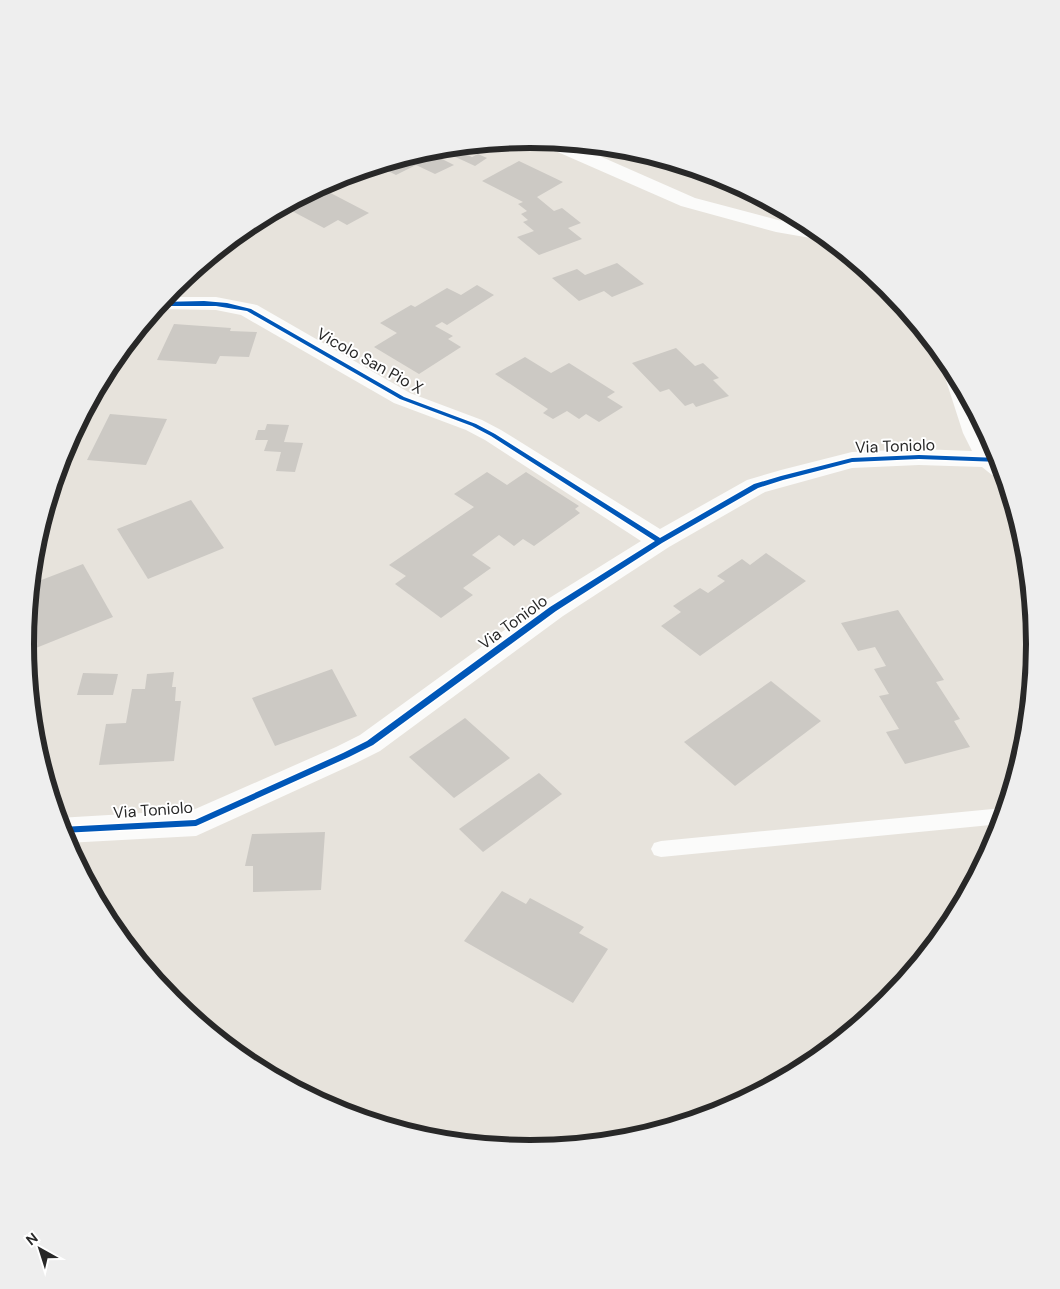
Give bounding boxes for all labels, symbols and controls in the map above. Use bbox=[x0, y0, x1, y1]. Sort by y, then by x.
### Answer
street label: Vicolo San Pio X bbox=[313, 323, 427, 399]
street label: Via Toniolo bbox=[855, 434, 935, 458]
street label: Via Toniolo bbox=[474, 590, 552, 654]
street label: Via Toniolo bbox=[112, 797, 194, 823]
north arrow bbox=[15, 1224, 65, 1274]
text: N bbox=[22, 1229, 41, 1249]

